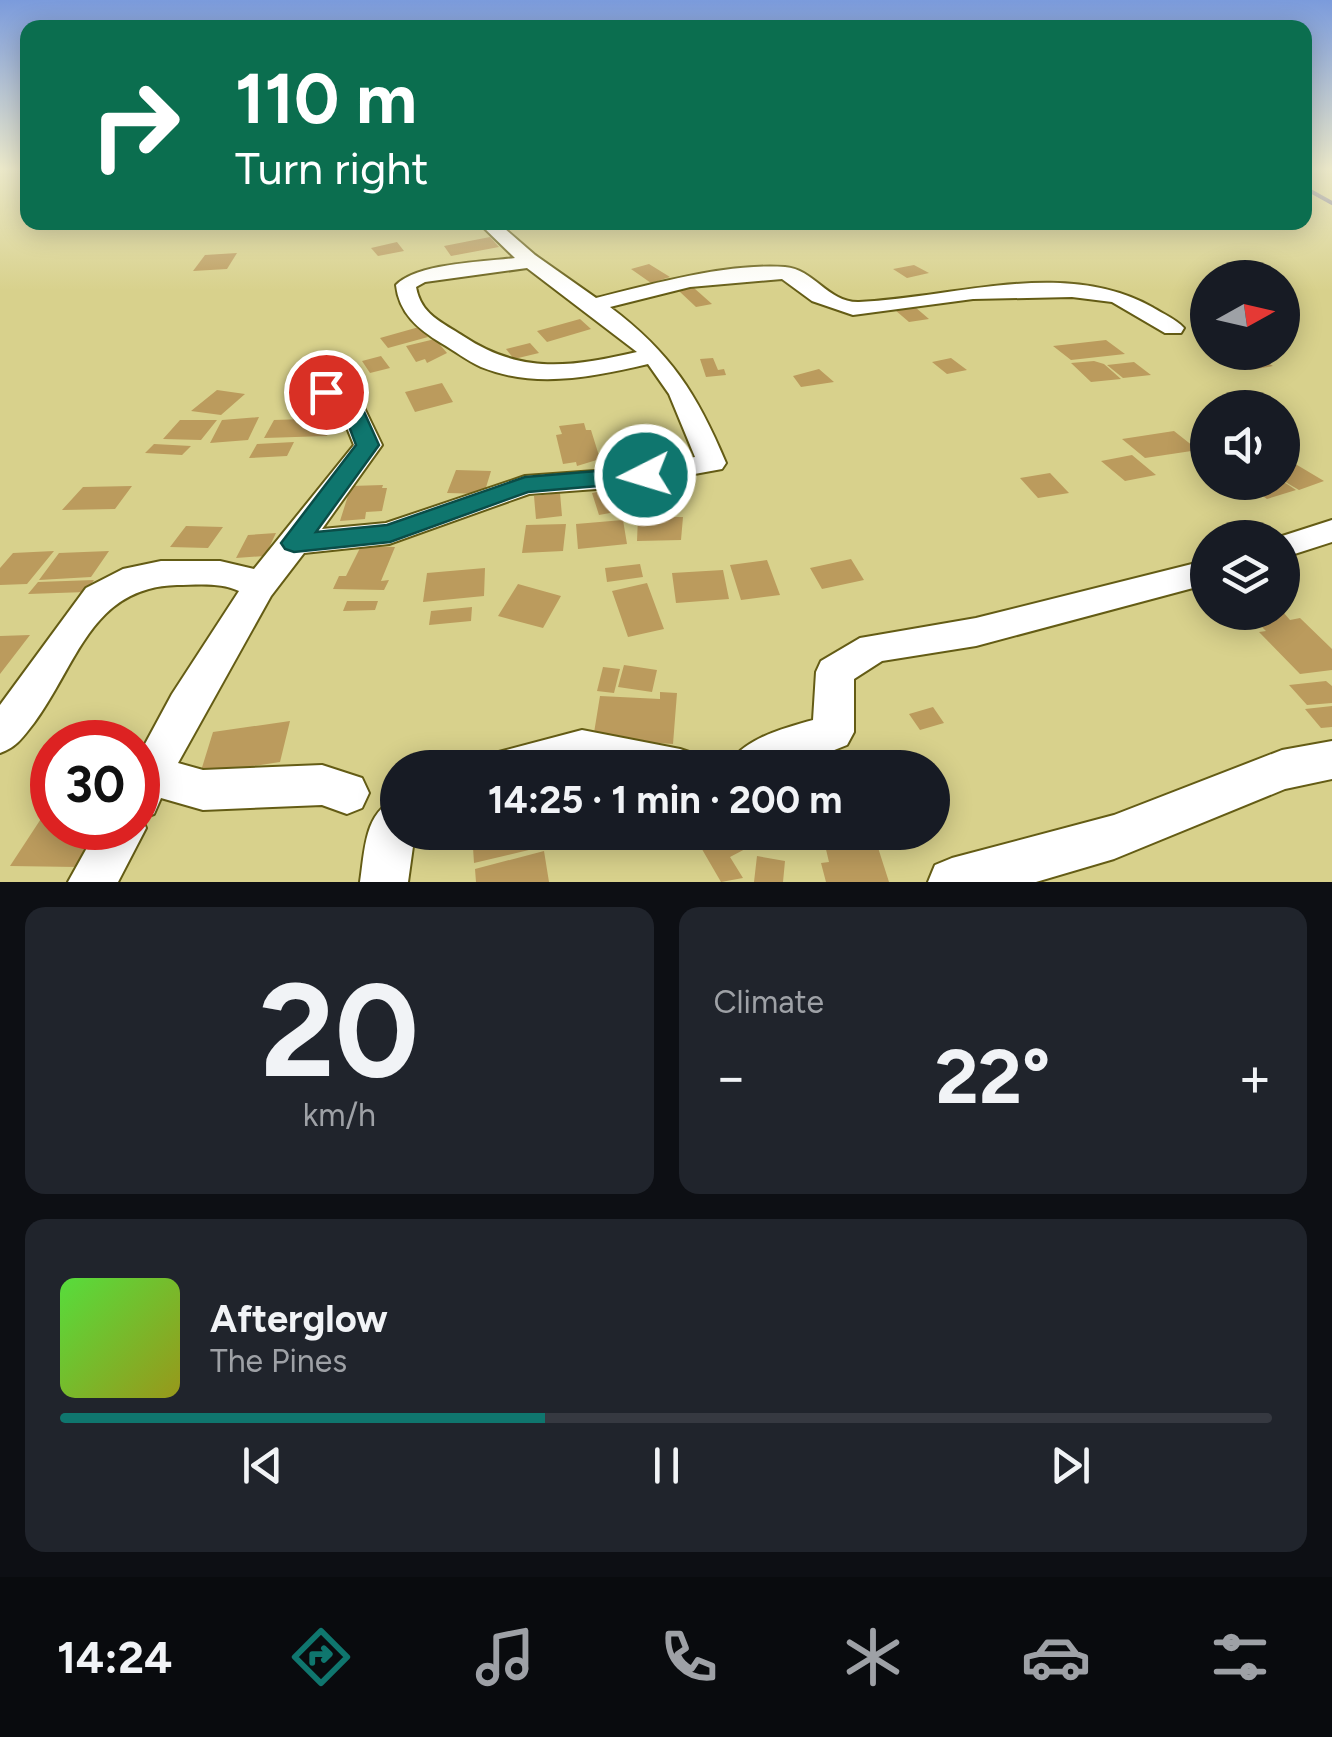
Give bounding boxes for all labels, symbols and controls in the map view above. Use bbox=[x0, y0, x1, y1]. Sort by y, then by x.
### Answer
text: 110 m bbox=[235, 56, 417, 141]
icon: right bbox=[70, 60, 200, 190]
text: Turn right bbox=[235, 141, 428, 195]
north arrow bbox=[1190, 260, 1300, 370]
map controls bbox=[1190, 260, 1300, 630]
pin bbox=[284, 350, 369, 435]
icon: arrive bbox=[299, 365, 354, 420]
button: sound bbox=[1190, 390, 1300, 500]
position arrow bbox=[593, 423, 697, 527]
button: layers bbox=[1190, 520, 1300, 630]
speed limit sign: 30 bbox=[30, 720, 160, 850]
text: 14:25 · 1 min · 200 m bbox=[488, 777, 842, 823]
text: 20 bbox=[259, 953, 419, 1109]
text: Climate bbox=[714, 983, 824, 1021]
text: 22° bbox=[935, 1032, 1050, 1122]
text: − bbox=[714, 1044, 748, 1110]
text: + bbox=[1238, 1044, 1272, 1110]
text: km/h bbox=[303, 1096, 376, 1134]
text: Afterglow bbox=[210, 1296, 388, 1342]
text: The Pines bbox=[210, 1342, 347, 1380]
icon: previous bbox=[235, 1438, 290, 1493]
icon: pause bbox=[639, 1438, 694, 1493]
icon: next bbox=[1043, 1438, 1098, 1493]
icon: directions bbox=[286, 1622, 356, 1692]
icon: music bbox=[470, 1622, 540, 1692]
icon: phone bbox=[654, 1622, 724, 1692]
icon: climate bbox=[838, 1622, 908, 1692]
icon: car bbox=[1021, 1622, 1091, 1692]
icon: filters bbox=[1205, 1622, 1275, 1692]
text: 14:24 bbox=[57, 1630, 172, 1684]

